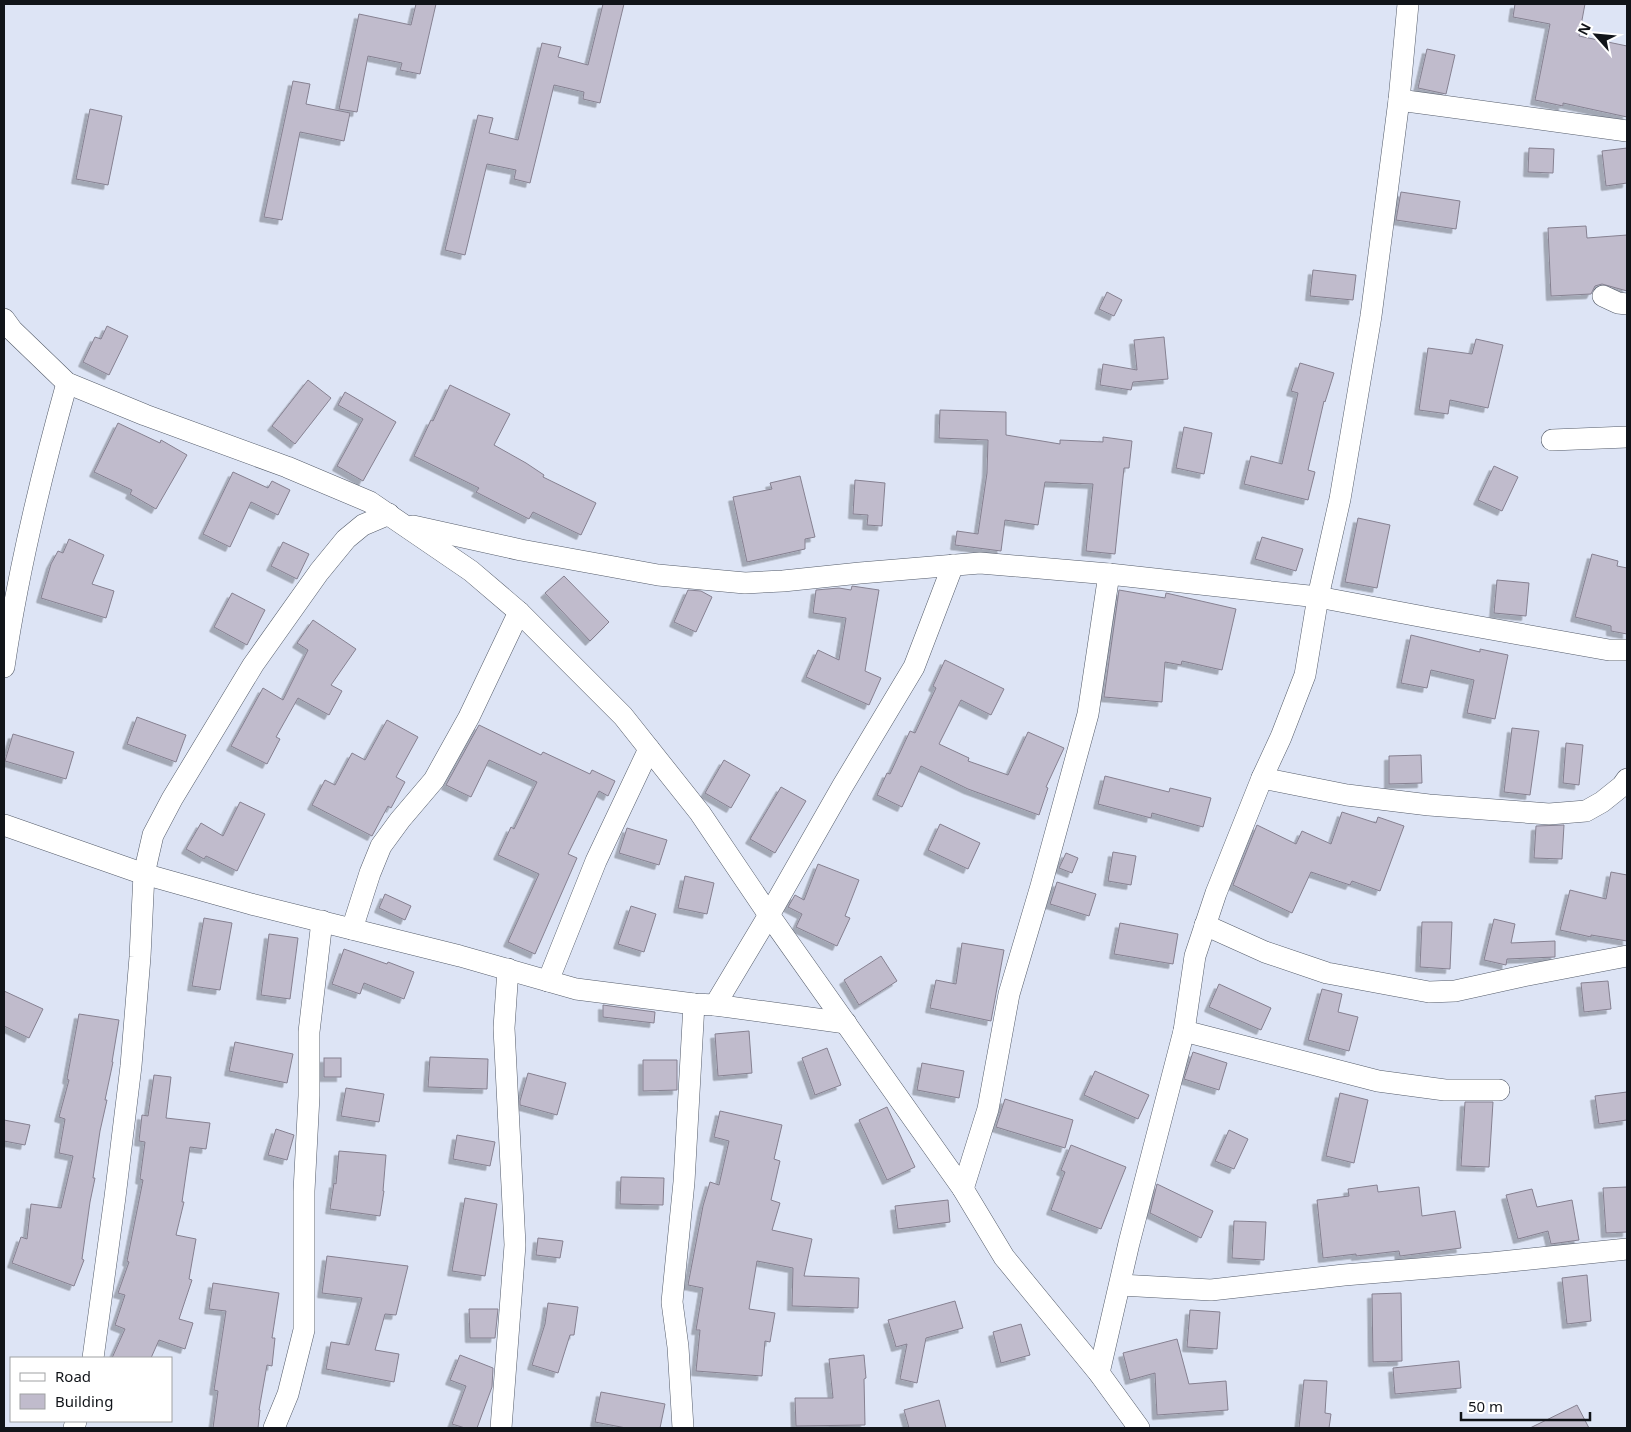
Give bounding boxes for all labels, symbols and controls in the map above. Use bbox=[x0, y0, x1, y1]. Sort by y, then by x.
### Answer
north arrow bbox=[1571, 10, 1621, 60]
text: N bbox=[1573, 19, 1595, 38]
legend bbox=[10, 1357, 172, 1422]
text: Road bbox=[55, 1366, 91, 1386]
scale bar bbox=[1461, 1390, 1590, 1422]
text: Building bbox=[55, 1391, 113, 1411]
text: 50 m bbox=[1468, 1396, 1503, 1416]

